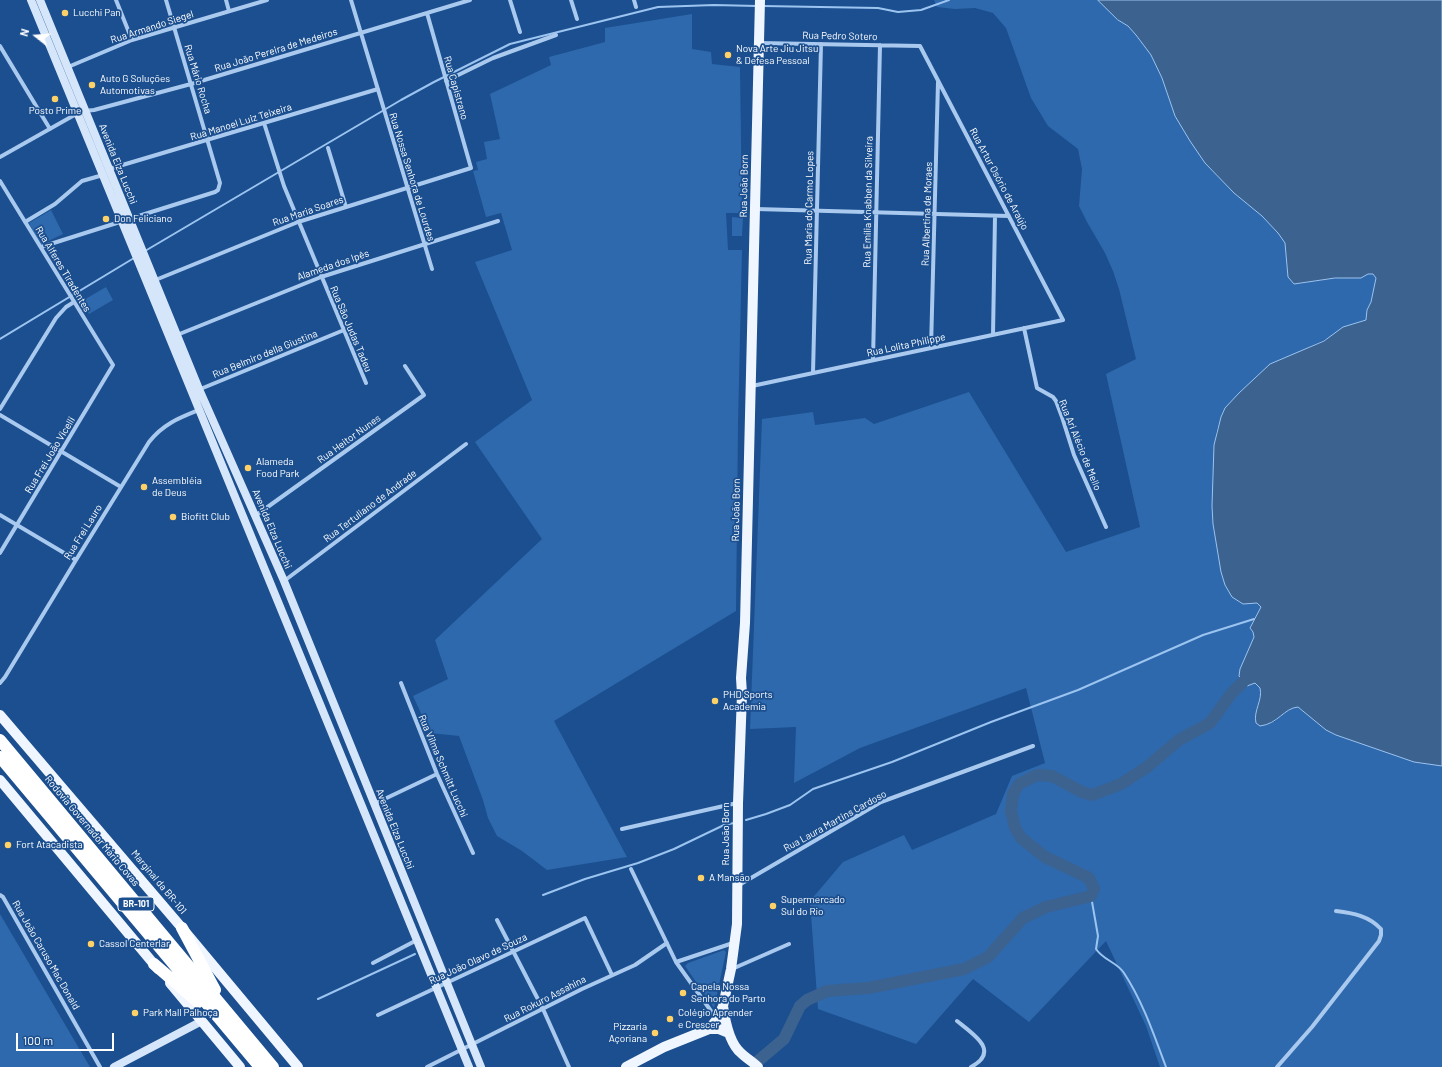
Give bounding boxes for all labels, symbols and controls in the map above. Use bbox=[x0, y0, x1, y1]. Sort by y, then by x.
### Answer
place label: Lucchi Pan bbox=[73, 7, 121, 19]
marker: Lucchi Pan bbox=[60, 8, 70, 18]
street label: Rua Armando Siegel bbox=[109, 8, 195, 46]
north arrow bbox=[16, 16, 56, 56]
street label: Rua João Pereira de Medeiros bbox=[213, 26, 339, 74]
text: N bbox=[17, 27, 31, 38]
street label: Rua Pedro Sotero bbox=[802, 29, 878, 43]
street label: Rua Mário Rocha bbox=[182, 43, 214, 115]
place label: Nova Arte Jiu Jitsu & Defesa Pessoal bbox=[736, 43, 818, 66]
marker: Nova Arte Jiu Jitsu & Defesa Pessoal bbox=[723, 50, 733, 60]
street label: Rua Capistrano bbox=[441, 55, 471, 121]
place label: Auto G Soluções Automotivas bbox=[100, 73, 170, 96]
marker: Auto G Soluções Automotivas bbox=[87, 80, 97, 90]
marker: Posto Prime bbox=[50, 94, 60, 104]
street label: Rua Manoel Luiz Teixeira bbox=[189, 101, 293, 143]
place label: Posto Prime bbox=[29, 105, 81, 117]
street label: Rua Nossa Senhora de Lourdes bbox=[387, 111, 437, 243]
street label: Avenida Elza Lucchi bbox=[96, 122, 140, 206]
street label: Rua Artur Osório de Araújo bbox=[967, 126, 1031, 232]
street label: Rua Emília Knabben da Silveira bbox=[861, 136, 875, 268]
street label: Rua Maria do Carmo Lopes bbox=[802, 151, 816, 265]
street label: Rua João Born bbox=[737, 154, 751, 218]
street label: Rua Albertina de Moraes bbox=[919, 162, 935, 266]
street label: Rua Maria Soares bbox=[271, 193, 345, 229]
place label: Don Feliciano bbox=[114, 213, 172, 225]
marker: Don Feliciano bbox=[101, 214, 111, 224]
street label: Rua Alferes Tiradentes bbox=[33, 224, 93, 314]
street label: Alameda dos Ipês bbox=[295, 247, 371, 283]
street label: Rua São Judas Tadeu bbox=[327, 284, 375, 374]
street label: Rua Belmiro della Giustina bbox=[211, 327, 319, 381]
street label: Rua Lolita Philippe bbox=[865, 331, 947, 359]
street label: Rua Ari Alécio de Mello bbox=[1056, 398, 1104, 492]
street label: Rua Heitor Nunes bbox=[315, 412, 383, 466]
street label: Rua Frei João Vicelli bbox=[22, 414, 78, 496]
place label: Alameda Food Park bbox=[256, 456, 299, 480]
marker: Alameda Food Park bbox=[243, 463, 253, 473]
street label: Rua Tertuliano de Andrade bbox=[321, 467, 419, 545]
place label: Assembléia de Deus bbox=[152, 475, 202, 498]
street label: Rua João Born bbox=[729, 478, 743, 542]
marker: Assembléia de Deus bbox=[139, 482, 149, 492]
street label: Avenida Elza Lucchi bbox=[250, 487, 294, 571]
street label: Rua Frei Lauro bbox=[61, 502, 105, 562]
place label: Biofitt Club bbox=[181, 511, 230, 523]
marker: Biofitt Club bbox=[168, 512, 178, 522]
place label: PHD Sports Academia bbox=[723, 689, 773, 712]
marker: PHD Sports Academia bbox=[710, 696, 720, 706]
street label: Rua Vilma Schmitt Lucchi bbox=[416, 713, 470, 819]
street label: Rodovia Governador Mário Covas bbox=[42, 773, 142, 889]
street label: Avenida Elza Lucchi bbox=[373, 787, 417, 871]
street label: Rua Laura Martins Cardoso bbox=[781, 788, 889, 854]
street label: Rua João Born bbox=[720, 802, 732, 866]
place label: Fort Atacadista bbox=[16, 839, 83, 851]
marker: Fort Atacadista bbox=[3, 840, 13, 850]
street label: Marginal da BR-101 bbox=[129, 848, 189, 916]
place label: A Mansão bbox=[709, 872, 750, 884]
marker: A Mansão bbox=[696, 873, 706, 883]
place label: Supermercado Sul do Rio bbox=[781, 894, 845, 918]
road number: BR-101 bbox=[118, 897, 154, 911]
street label: Rua João Caruso Mac Donald bbox=[10, 898, 82, 1012]
marker: Supermercado Sul do Rio bbox=[768, 901, 778, 911]
street label: Rua João Olavo de Souza bbox=[427, 931, 529, 987]
place label: Cassol Centerlar bbox=[99, 938, 170, 950]
marker: Cassol Centerlar bbox=[86, 939, 96, 949]
street label: Rua Rokuro Assahina bbox=[502, 973, 588, 1025]
place label: Capela Nossa Senhora do Parto bbox=[691, 981, 766, 1004]
marker: Capela Nossa Senhora do Parto bbox=[678, 988, 688, 998]
place label: Park Mall Palhoça bbox=[143, 1007, 218, 1019]
place label: Colégio Aprender e Crescer bbox=[678, 1007, 753, 1030]
marker: Park Mall Palhoça bbox=[130, 1008, 140, 1018]
marker: Colégio Aprender e Crescer bbox=[665, 1014, 675, 1024]
place label: Pizzaria Açoriana bbox=[609, 1021, 647, 1044]
scale bar bbox=[18, 1025, 116, 1051]
marker: Pizzaria Açoriana bbox=[650, 1028, 660, 1038]
text: 100 m bbox=[23, 1033, 53, 1047]

